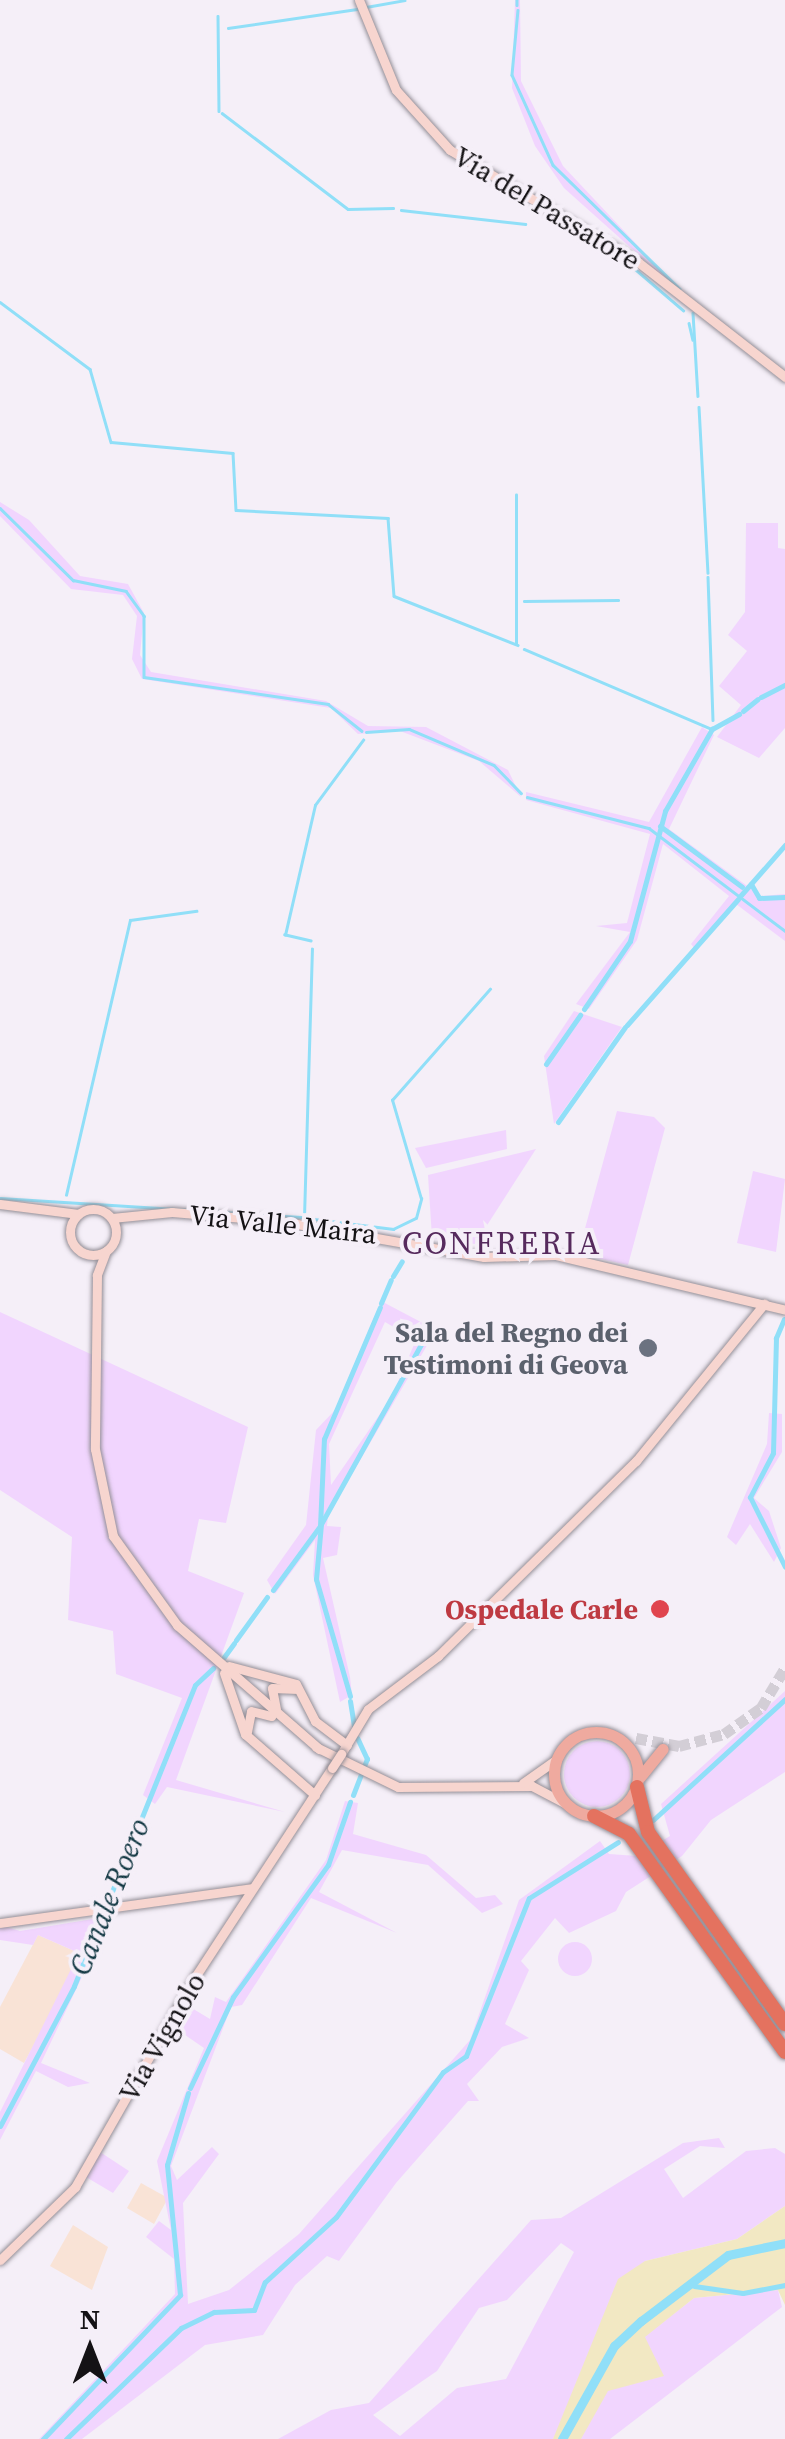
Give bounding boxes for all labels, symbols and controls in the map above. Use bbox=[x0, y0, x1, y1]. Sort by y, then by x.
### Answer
street label: Via del Passatore bbox=[448, 139, 646, 277]
street label: Via Valle Maira bbox=[187, 1197, 379, 1251]
district label: CONFRERIA bbox=[402, 1224, 602, 1262]
place label: Sala del Regno dei Testimoni di Geova bbox=[383, 1315, 628, 1381]
marker: Sala del Regno dei Testimoni di Geova bbox=[637, 1337, 659, 1359]
place label: Ospedale Carle bbox=[445, 1592, 638, 1626]
marker: Ospedale Carle bbox=[647, 1596, 673, 1622]
water label: Canale Roero bbox=[62, 1814, 158, 1980]
street label: Via Vignolo bbox=[111, 1966, 213, 2108]
north arrow bbox=[40, 2299, 140, 2399]
text: N bbox=[80, 2300, 100, 2338]

